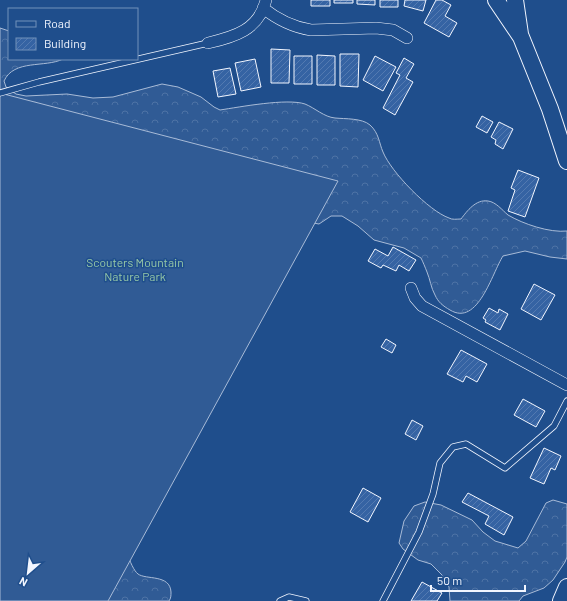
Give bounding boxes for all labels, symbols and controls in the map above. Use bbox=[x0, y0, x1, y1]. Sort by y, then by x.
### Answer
legend bbox=[8, 8, 138, 60]
text: Road bbox=[44, 16, 71, 30]
text: Building bbox=[44, 36, 86, 50]
park label: Scouters Mountain Nature Park bbox=[86, 255, 184, 283]
north arrow bbox=[8, 553, 48, 593]
scale bar bbox=[431, 567, 525, 593]
text: 50 m bbox=[437, 573, 462, 587]
text: N bbox=[17, 575, 29, 590]

